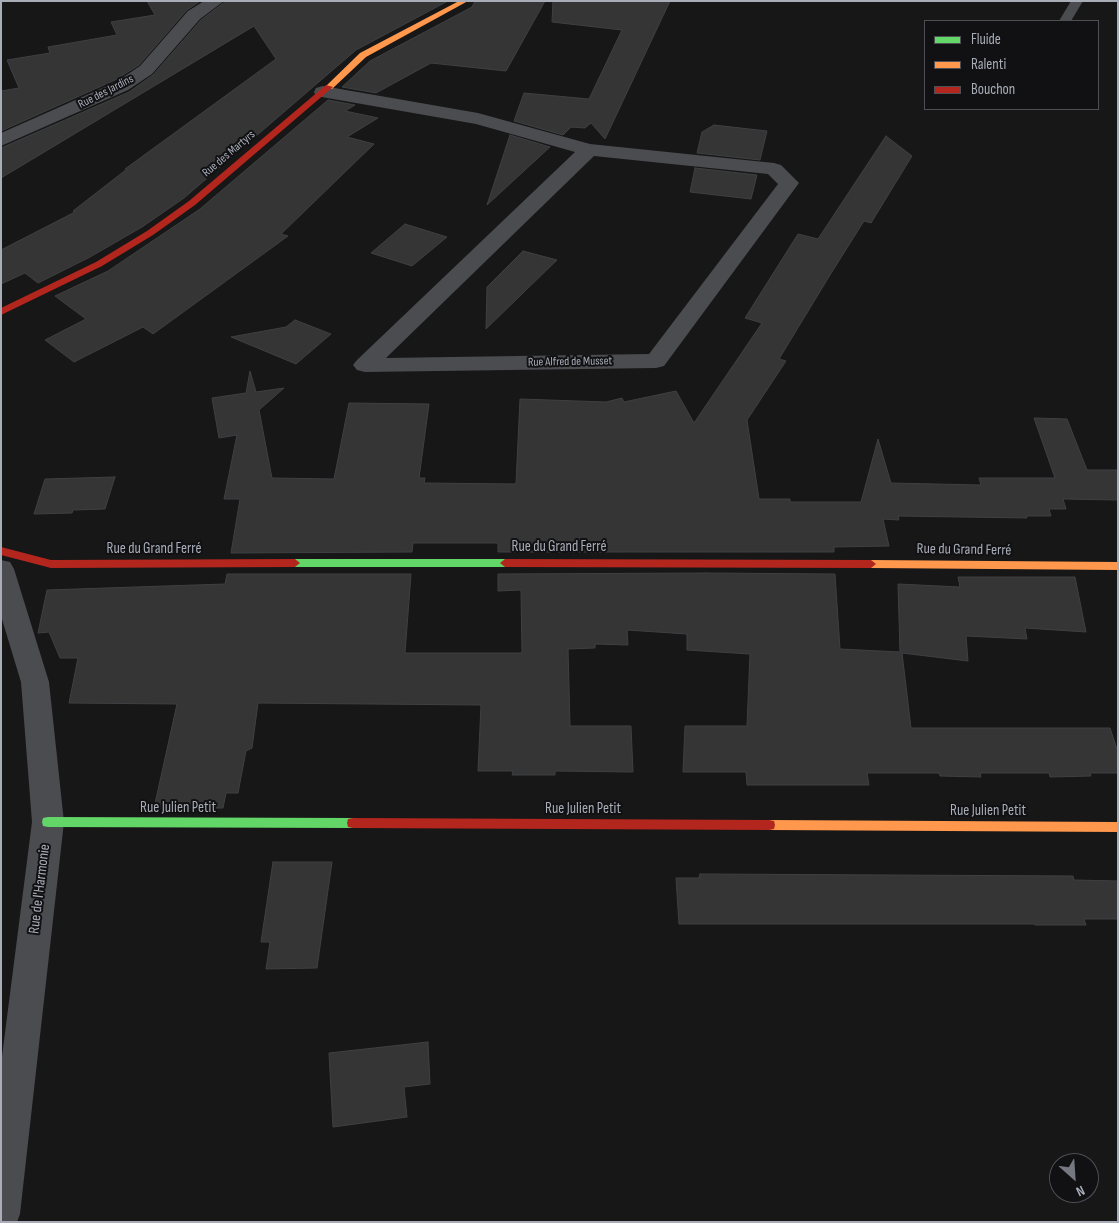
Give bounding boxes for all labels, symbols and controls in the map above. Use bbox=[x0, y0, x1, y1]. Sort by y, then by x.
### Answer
legend bbox=[924, 20, 1099, 110]
text: Fluide bbox=[971, 30, 1001, 49]
text: Ralenti bbox=[971, 55, 1006, 74]
street label: Rue des Jardins bbox=[76, 72, 136, 112]
text: Bouchon bbox=[971, 80, 1015, 99]
street label: Rue des Martyrs bbox=[200, 128, 258, 180]
street label: Rue Alfred de Musset bbox=[528, 354, 612, 370]
street label: Rue du Grand Ferré bbox=[512, 538, 606, 556]
street label: Rue du Grand Ferré bbox=[107, 540, 201, 558]
street label: Rue du Grand Ferré bbox=[916, 540, 1012, 560]
street label: Rue Julien Petit bbox=[140, 799, 216, 817]
street label: Rue Julien Petit bbox=[545, 800, 621, 818]
street label: Rue Julien Petit bbox=[950, 802, 1026, 820]
street label: Rue de l'Harmonie bbox=[26, 843, 54, 935]
north arrow bbox=[1049, 1153, 1099, 1203]
text: N bbox=[1073, 1182, 1087, 1200]

